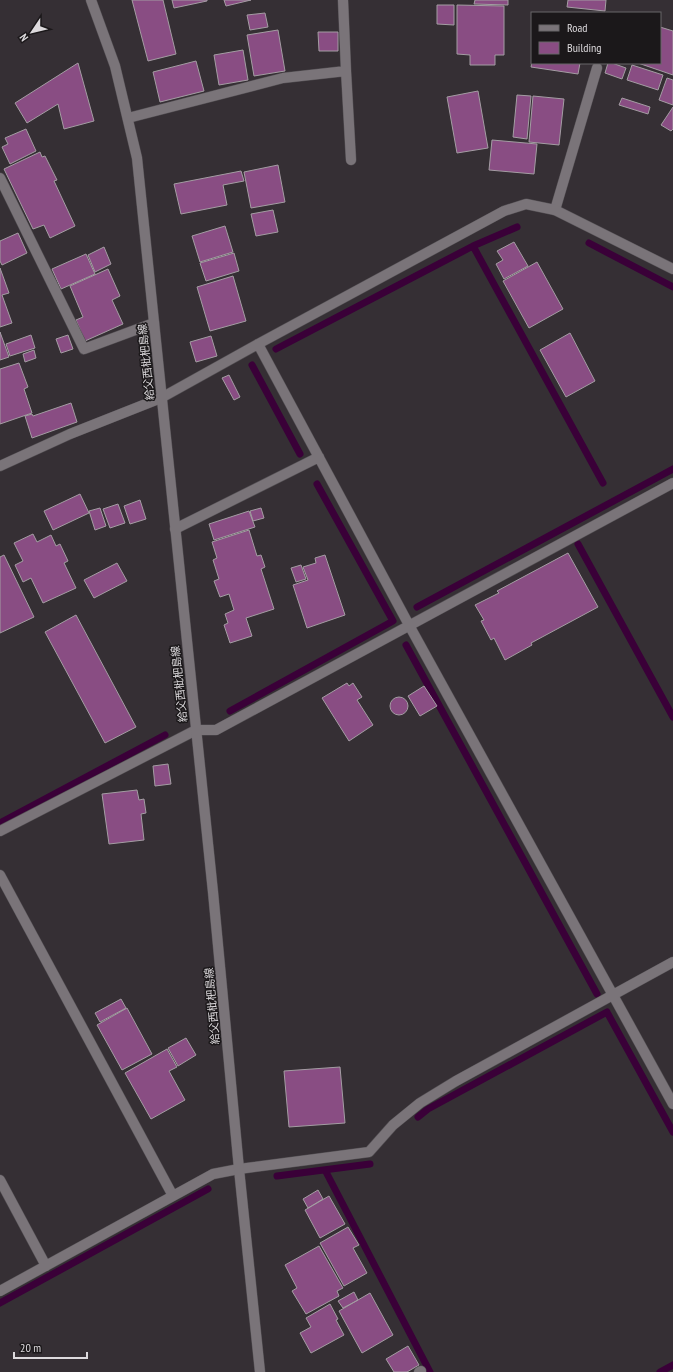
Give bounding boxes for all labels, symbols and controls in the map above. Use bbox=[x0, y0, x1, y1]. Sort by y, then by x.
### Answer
north arrow bbox=[12, 12, 52, 52]
legend bbox=[531, 12, 661, 64]
text: Road bbox=[567, 20, 587, 35]
text: N bbox=[16, 31, 31, 44]
text: Building bbox=[567, 40, 602, 55]
street label: 給父西枇杷島線 bbox=[135, 323, 157, 401]
street label: 給父西枇杷島線 bbox=[168, 645, 190, 723]
street label: 給父西枇杷島線 bbox=[202, 967, 222, 1045]
scale bar bbox=[14, 1334, 87, 1360]
text: 20 m bbox=[20, 1340, 41, 1355]

